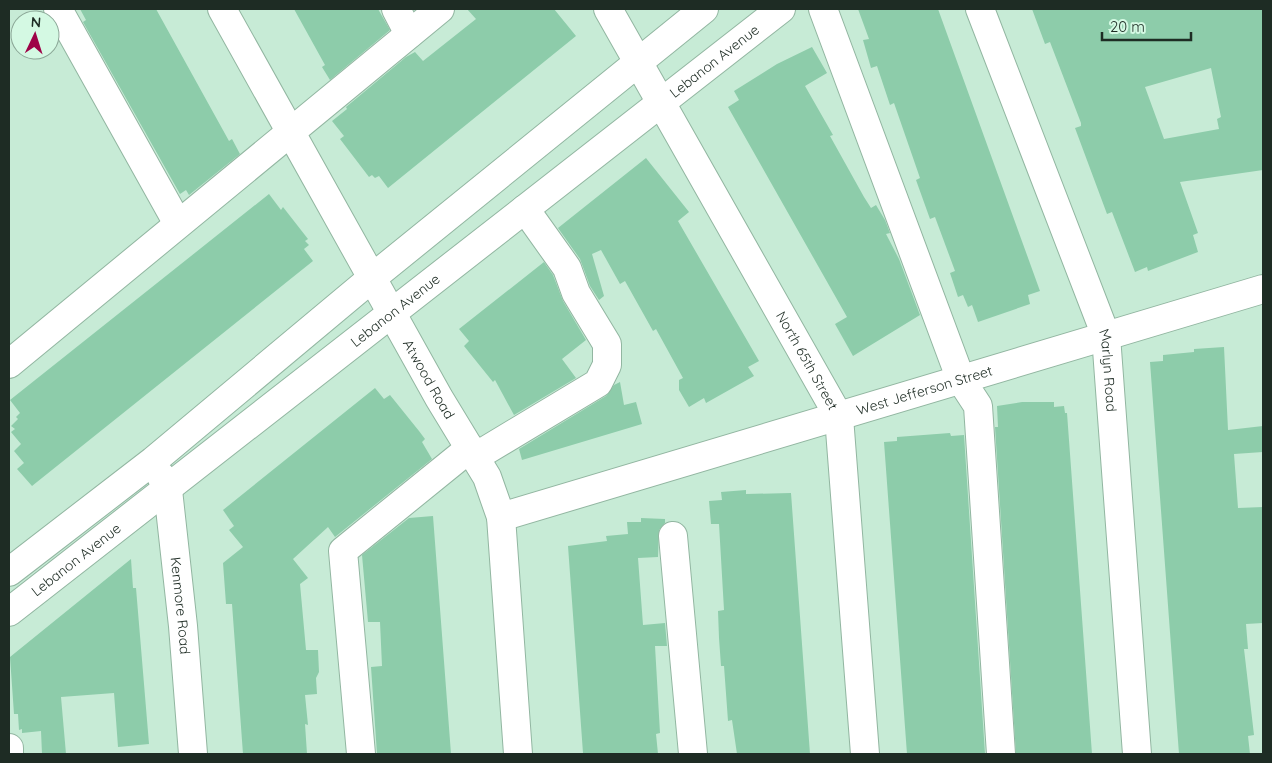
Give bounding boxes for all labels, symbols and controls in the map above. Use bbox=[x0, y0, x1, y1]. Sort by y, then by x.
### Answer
north arrow bbox=[10, 10, 60, 60]
scale bar bbox=[1102, 10, 1191, 42]
text: N bbox=[30, 13, 42, 31]
text: 20 m bbox=[1110, 17, 1145, 36]
street label: Lebanon Avenue bbox=[666, 20, 763, 102]
street label: Lebanon Avenue bbox=[347, 270, 444, 351]
street label: North 65th Street bbox=[772, 308, 842, 413]
street label: Marlyn Road bbox=[1095, 326, 1121, 413]
street label: Atwood Road bbox=[399, 336, 459, 422]
street label: West Jefferson Street bbox=[854, 361, 995, 419]
street label: Lebanon Avenue bbox=[28, 519, 124, 600]
street label: Kenmore Road bbox=[166, 556, 194, 655]

